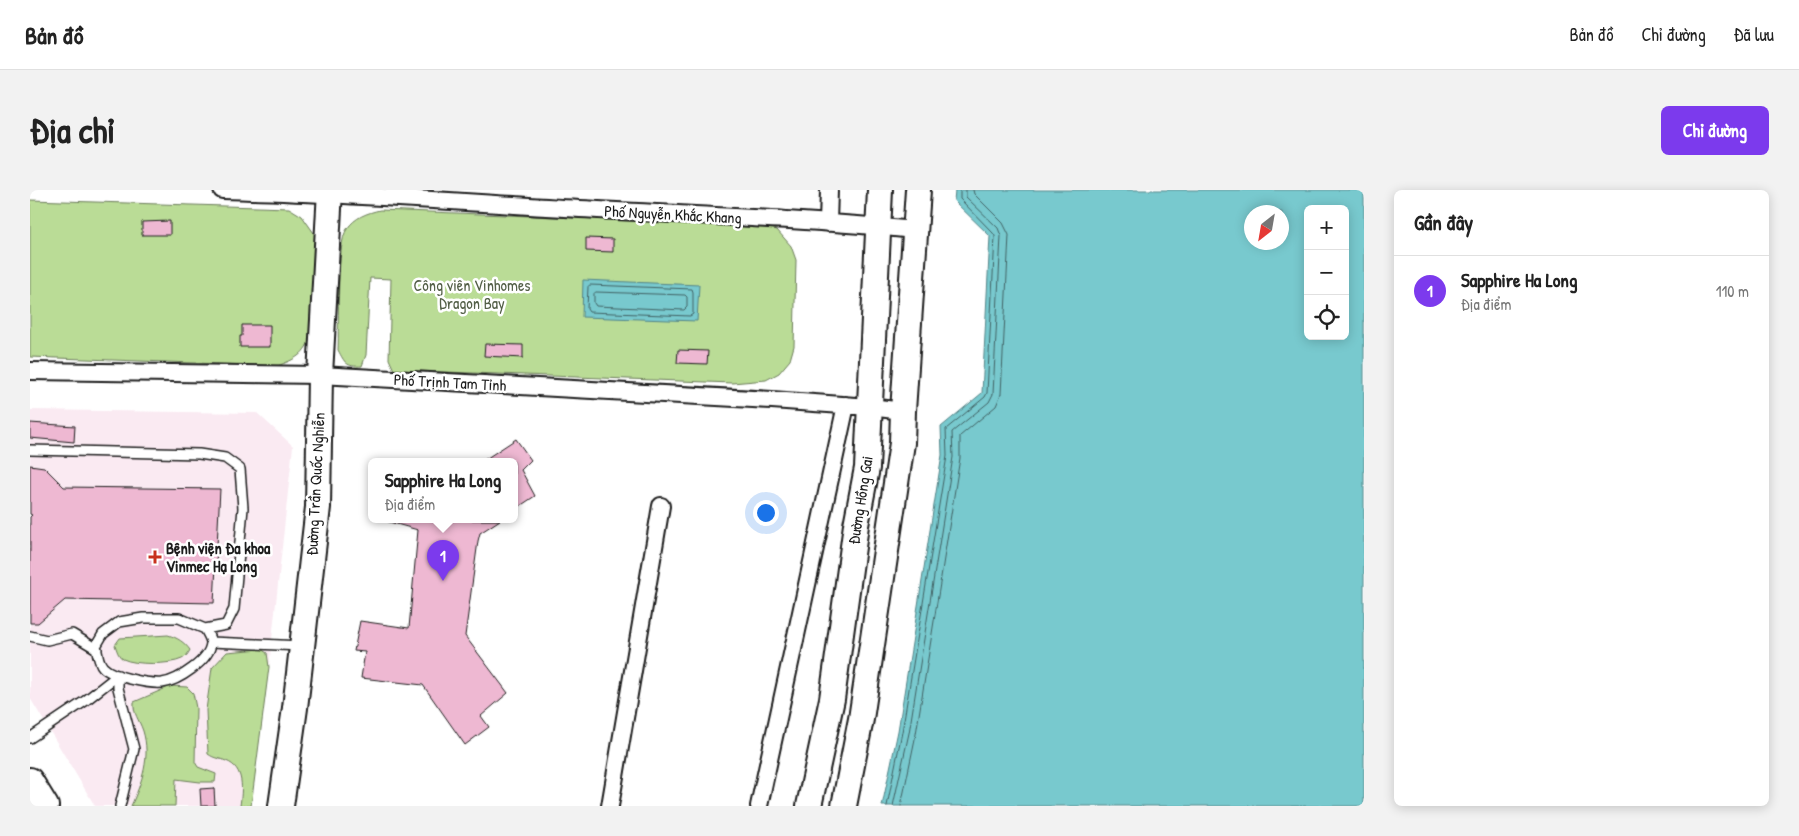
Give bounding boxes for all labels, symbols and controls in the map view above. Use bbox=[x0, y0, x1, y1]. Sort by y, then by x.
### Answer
text: Bản đồ bbox=[25, 19, 83, 51]
text: Bản đồ bbox=[1570, 22, 1613, 47]
text: Chỉ đường bbox=[1641, 22, 1706, 47]
text: Đã lưu bbox=[1734, 22, 1774, 47]
button: Chỉ đường bbox=[1661, 106, 1769, 155]
text: Địa chỉ bbox=[30, 107, 115, 154]
street label: Phố Nguyễn Khắc Khang bbox=[604, 199, 742, 229]
north arrow bbox=[1244, 205, 1289, 250]
map controls bbox=[1304, 205, 1349, 340]
button: + bbox=[1304, 205, 1349, 250]
text: Gần đây bbox=[1414, 208, 1473, 237]
button: − bbox=[1304, 250, 1349, 295]
text: Sapphire Ha Long bbox=[1461, 267, 1577, 293]
park label: Công viên Vinhomes Dragon Bay bbox=[414, 274, 530, 314]
text: 1 bbox=[1427, 280, 1433, 302]
text: 110 m bbox=[1716, 280, 1749, 302]
text: Địa điểm bbox=[1461, 293, 1511, 315]
button: locate bbox=[1304, 295, 1349, 340]
street label: Phố Trịnh Tam Tỉnh bbox=[393, 368, 507, 396]
street label: Đường Trần Quốc Nghiễn bbox=[300, 412, 330, 556]
street label: Đường Hồng Gai bbox=[842, 454, 878, 546]
popup bbox=[368, 458, 518, 523]
text: Sapphire Ha Long bbox=[385, 467, 501, 493]
text: Địa điểm bbox=[385, 493, 435, 515]
your location bbox=[753, 500, 779, 526]
place label: Bệnh viện Đa khoa Vinmec Hạ Long bbox=[166, 537, 271, 578]
pin: 1 bbox=[427, 540, 459, 581]
marker: Bệnh viện Đa khoa Vinmec Hạ Long bbox=[148, 550, 162, 564]

